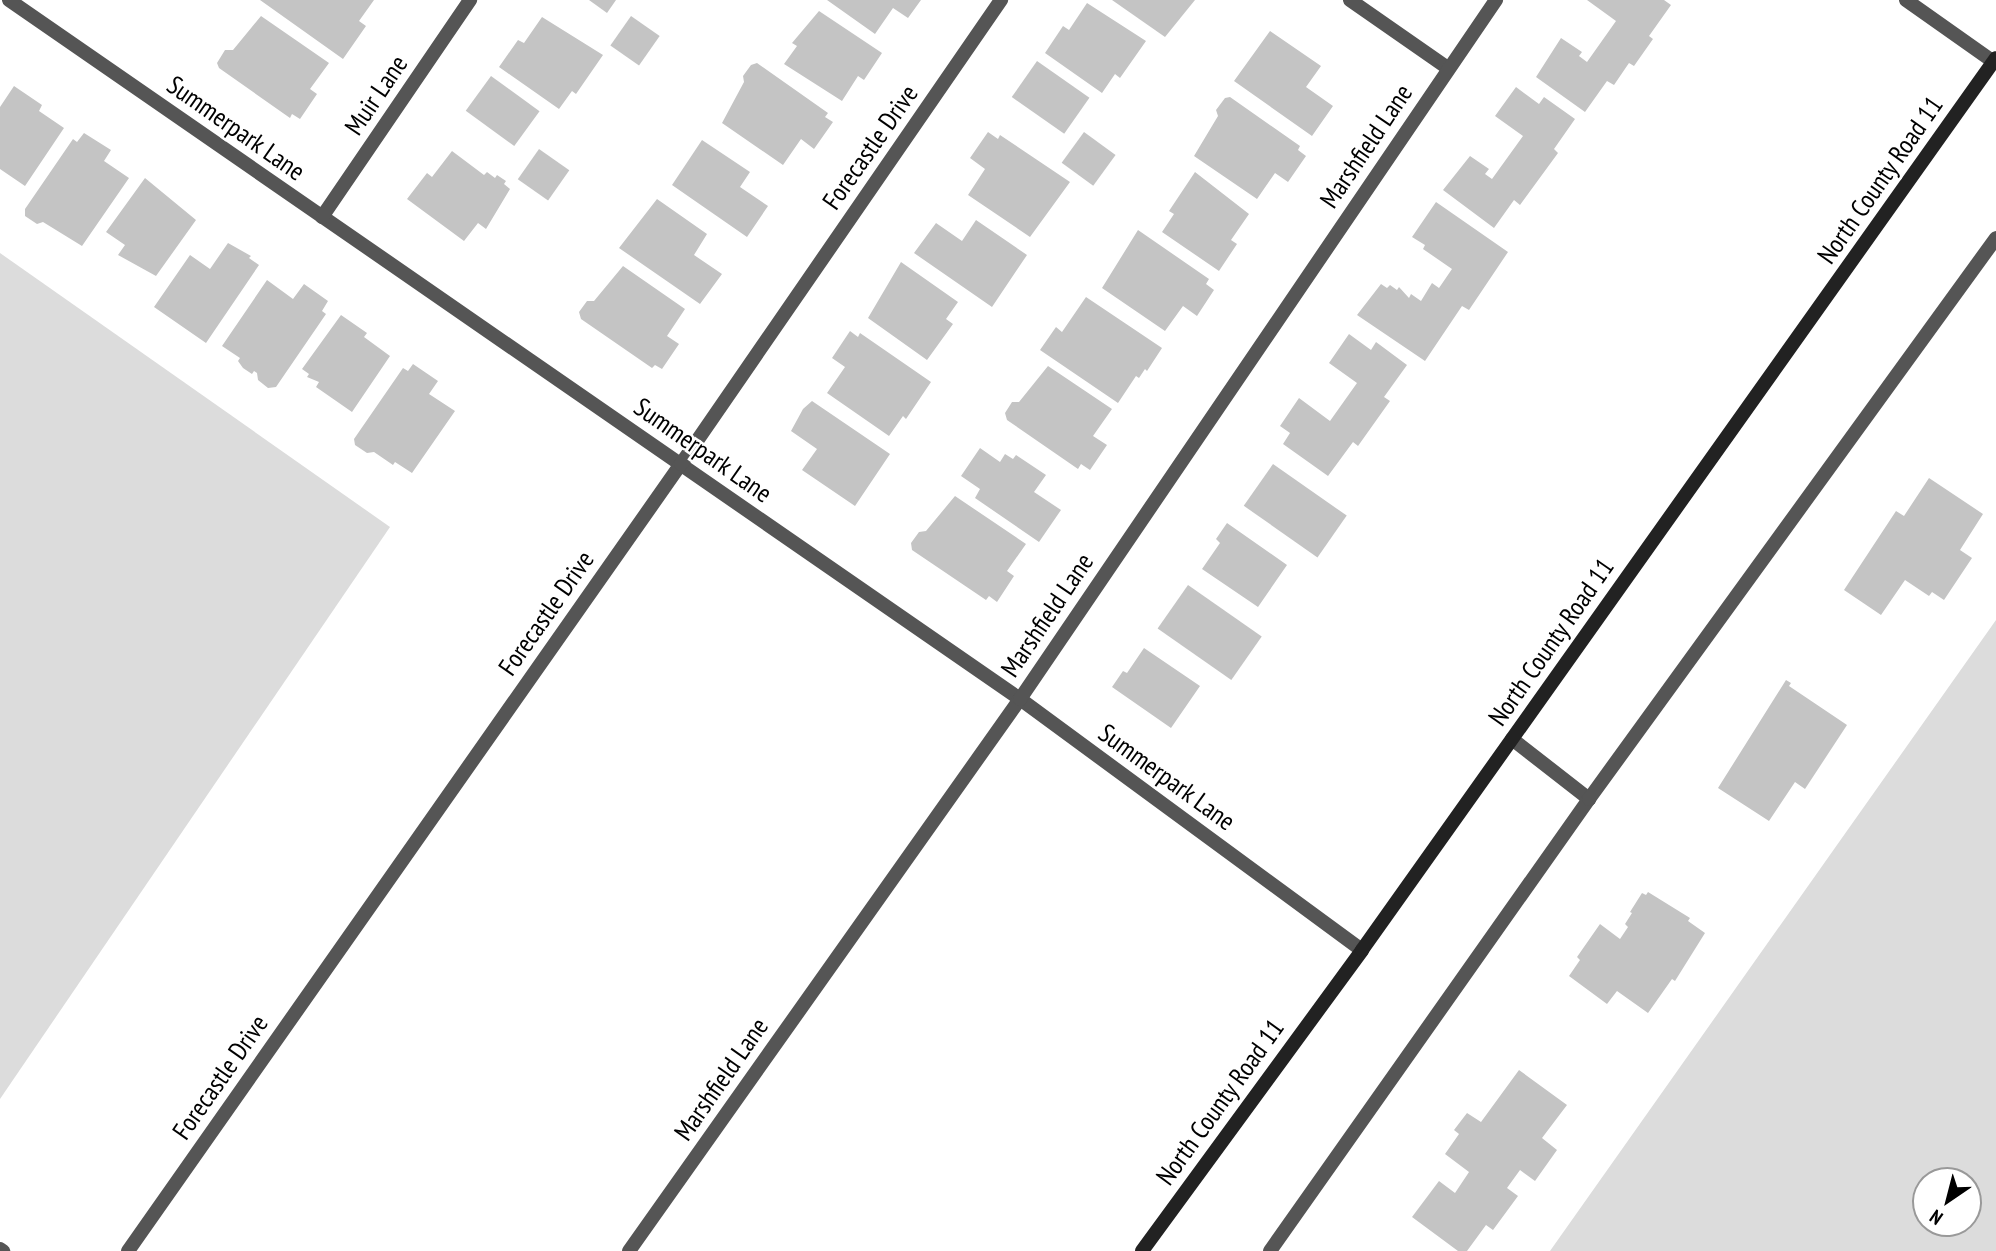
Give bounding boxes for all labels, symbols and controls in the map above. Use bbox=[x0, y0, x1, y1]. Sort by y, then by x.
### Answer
street label: Muir Lane bbox=[338, 49, 414, 141]
street label: Summerpark Lane bbox=[161, 69, 311, 187]
street label: Marshfield Lane bbox=[1313, 78, 1419, 214]
street label: Forecastle Drive bbox=[816, 79, 924, 215]
street label: North County Road 11 bbox=[1811, 90, 1949, 270]
street label: Summerpark Lane bbox=[628, 391, 778, 509]
street label: Forecastle Drive bbox=[492, 545, 600, 681]
street label: Marshfield Lane bbox=[994, 547, 1100, 683]
street label: North County Road 11 bbox=[1482, 552, 1620, 732]
street label: Summerpark Lane bbox=[1092, 717, 1242, 837]
street label: Forecastle Drive bbox=[166, 1009, 274, 1145]
street label: Marshfield Lane bbox=[667, 1012, 775, 1146]
street label: North County Road 11 bbox=[1149, 1013, 1291, 1191]
north arrow bbox=[1912, 1167, 1982, 1237]
text: N bbox=[1925, 1205, 1947, 1230]

